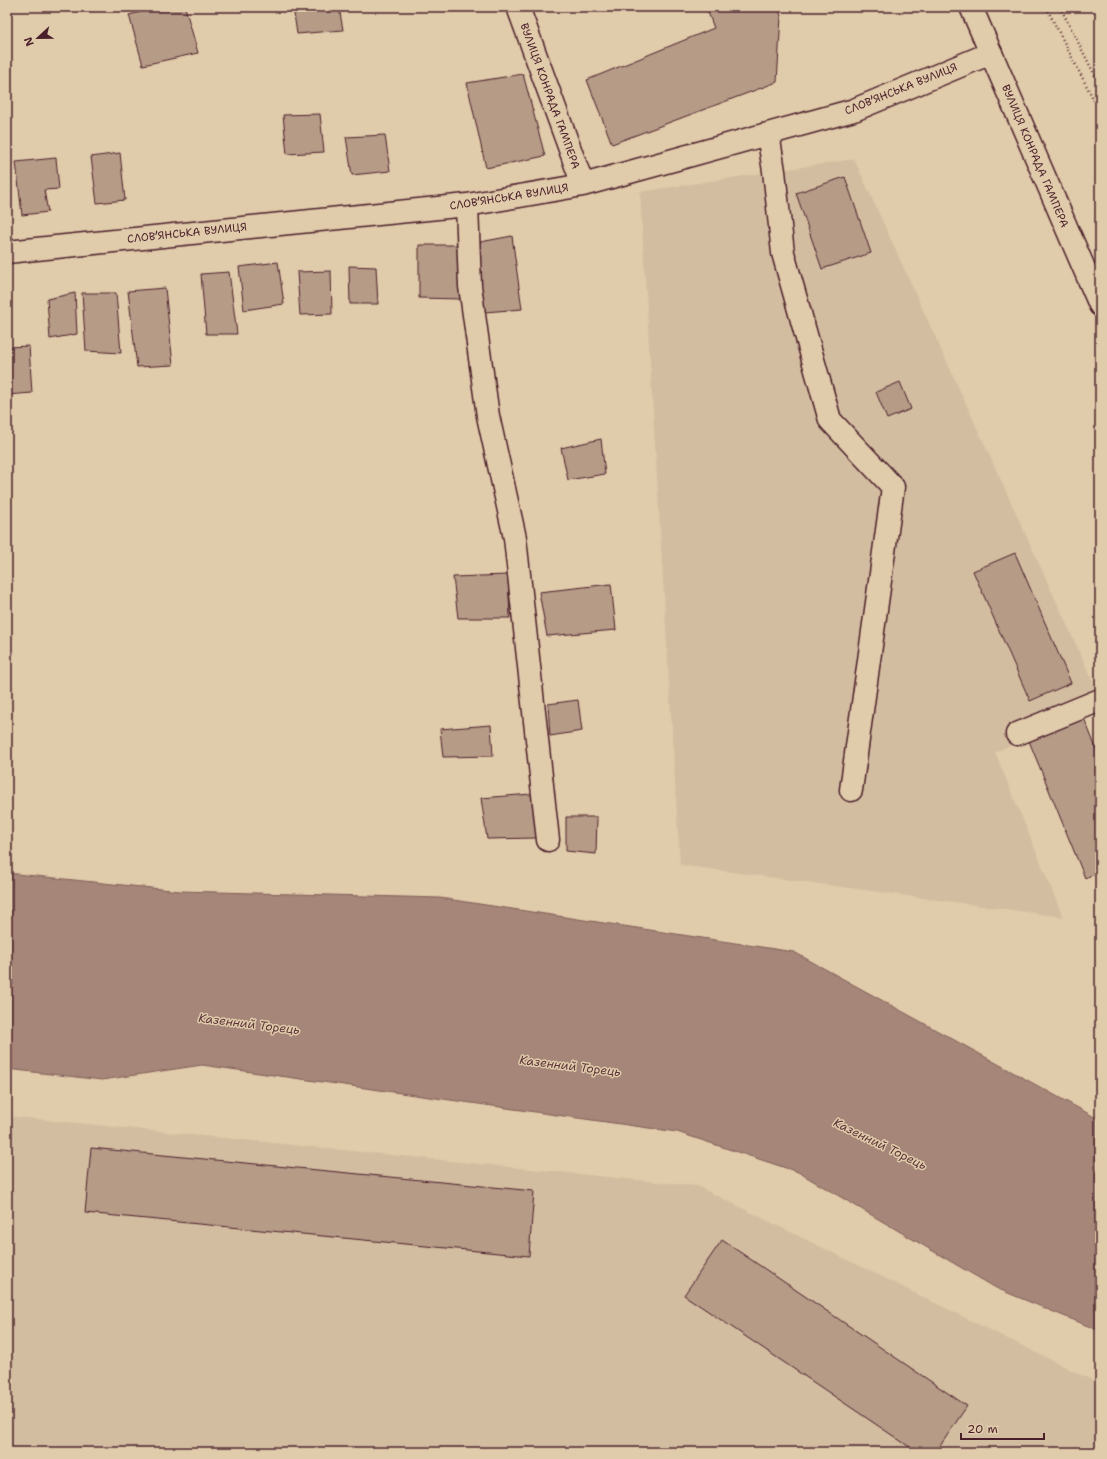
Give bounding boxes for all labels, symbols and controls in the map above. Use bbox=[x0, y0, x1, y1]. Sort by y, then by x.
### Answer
north arrow bbox=[18, 18, 58, 58]
street label: ВУЛИЦЯ КОНРАДА ГАМПЕРА bbox=[517, 21, 583, 171]
text: N bbox=[20, 34, 38, 48]
street label: СЛОВ’ЯНСЬКА ВУЛИЦЯ bbox=[842, 60, 960, 118]
street label: ВУЛИЦЯ КОНРАДА ГАМПЕРА bbox=[998, 82, 1072, 230]
street label: СЛОВ’ЯНСЬКА ВУЛИЦЯ bbox=[448, 180, 570, 214]
street label: СЛОВ’ЯНСЬКА ВУЛИЦЯ bbox=[126, 219, 248, 247]
water label: Казенний Торець bbox=[197, 1010, 301, 1038]
water label: Казенний Торець bbox=[518, 1052, 622, 1080]
water label: Казенний Торець bbox=[831, 1114, 929, 1174]
scale bar bbox=[961, 1415, 1044, 1441]
text: 20 m bbox=[967, 1421, 998, 1437]

